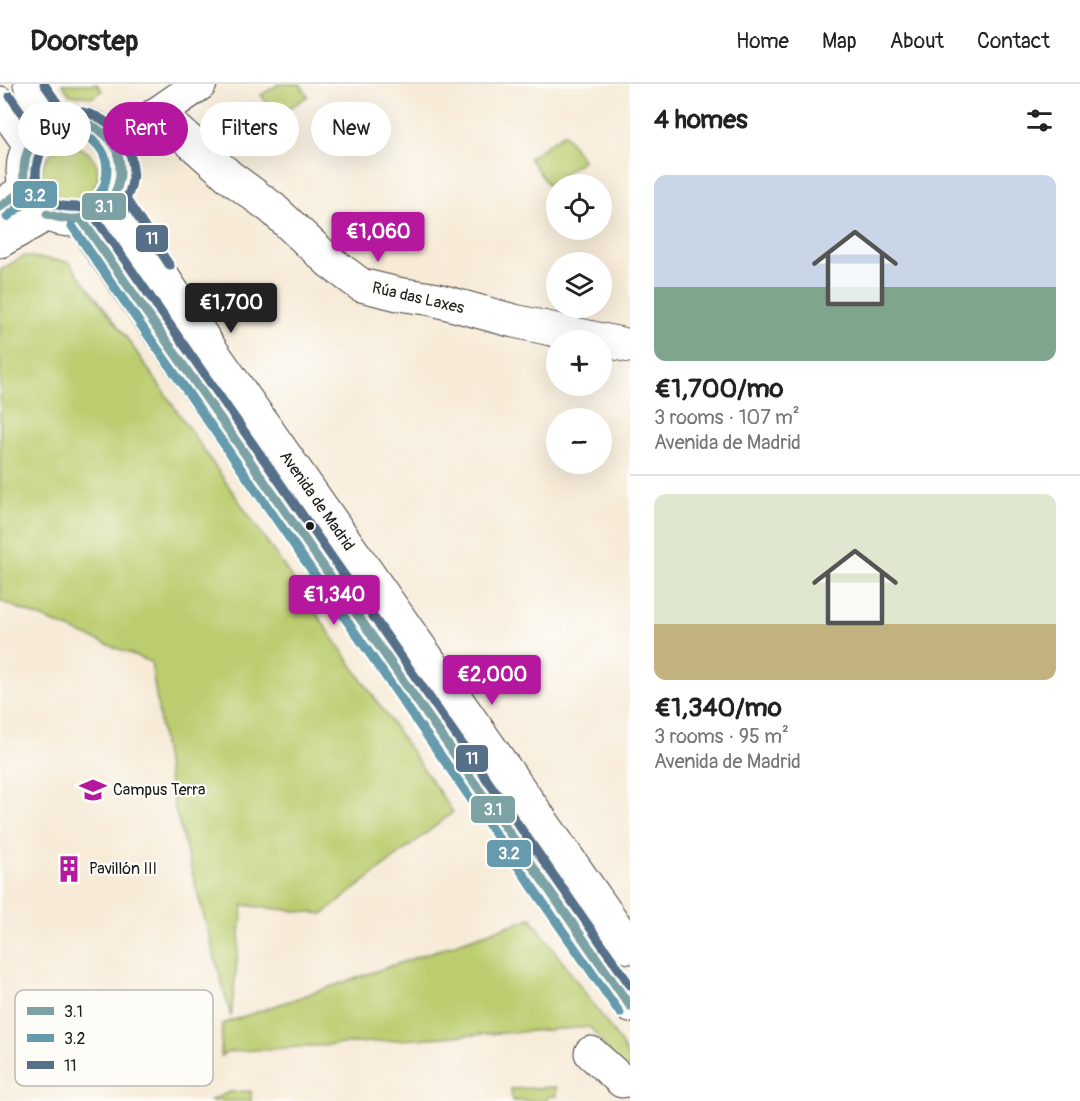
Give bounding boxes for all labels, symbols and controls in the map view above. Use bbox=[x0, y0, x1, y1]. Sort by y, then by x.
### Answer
text: Doorstep bbox=[30, 24, 138, 59]
text: Home bbox=[736, 28, 789, 55]
text: Map bbox=[822, 28, 857, 55]
text: About bbox=[890, 28, 944, 55]
text: Contact bbox=[977, 28, 1050, 55]
chip: Buy bbox=[18, 102, 91, 156]
chip: Rent bbox=[103, 102, 188, 156]
chip: Filters bbox=[200, 102, 299, 156]
chip: New bbox=[311, 102, 391, 156]
text: 4 homes bbox=[654, 104, 748, 136]
icon: filters bbox=[1023, 104, 1056, 137]
map controls bbox=[546, 174, 612, 474]
button: locate bbox=[546, 174, 612, 240]
line badge: 3.2 bbox=[12, 180, 58, 209]
text: 3.2 bbox=[24, 186, 46, 206]
line badge: 3.1 bbox=[81, 192, 127, 221]
text: 3.1 bbox=[95, 197, 113, 217]
pin: €1,060 bbox=[329, 212, 427, 263]
icon: home bbox=[801, 214, 909, 322]
text: €1,060 bbox=[345, 219, 411, 244]
line badge: 11 bbox=[135, 224, 169, 253]
text: 11 bbox=[146, 229, 158, 249]
button: layers bbox=[546, 252, 612, 318]
street label: Rúa das Laxes bbox=[370, 278, 466, 318]
pin: €1,700 bbox=[182, 283, 280, 334]
text: €1,700 bbox=[199, 290, 263, 315]
button: + bbox=[546, 330, 612, 396]
text: €1,700/mo bbox=[654, 373, 784, 405]
text: 3 rooms · 107 m² bbox=[654, 405, 800, 430]
button: − bbox=[546, 408, 612, 474]
text: Avenida de Madrid bbox=[654, 430, 801, 455]
street label: Avenida de Madrid bbox=[275, 447, 359, 555]
unlabelled marker bbox=[304, 520, 316, 532]
icon: home bbox=[801, 533, 909, 641]
pin: €1,340 bbox=[285, 575, 383, 626]
text: €1,340 bbox=[303, 582, 365, 607]
pin: €2,000 bbox=[443, 655, 541, 706]
text: €2,000 bbox=[457, 662, 527, 687]
text: €1,340/mo bbox=[654, 692, 782, 724]
text: 3 rooms · 95 m² bbox=[654, 724, 789, 749]
line badge: 11 bbox=[455, 744, 489, 773]
text: 11 bbox=[466, 749, 478, 769]
text: Avenida de Madrid bbox=[654, 749, 801, 774]
school or university icon: Campus Terra bbox=[78, 775, 108, 805]
place label: Campus Terra bbox=[113, 780, 205, 800]
line badge: 3.1 bbox=[470, 795, 516, 824]
text: 3.1 bbox=[484, 800, 502, 820]
line badge: 3.2 bbox=[486, 839, 532, 868]
text: 3.2 bbox=[498, 844, 520, 864]
building icon: Pavillón III bbox=[54, 854, 84, 884]
place label: Pavillón III bbox=[89, 859, 157, 879]
legend bbox=[15, 990, 213, 1086]
text: 3.1 bbox=[64, 1002, 83, 1022]
text: 3.2 bbox=[64, 1029, 85, 1049]
text: 11 bbox=[64, 1056, 77, 1076]

